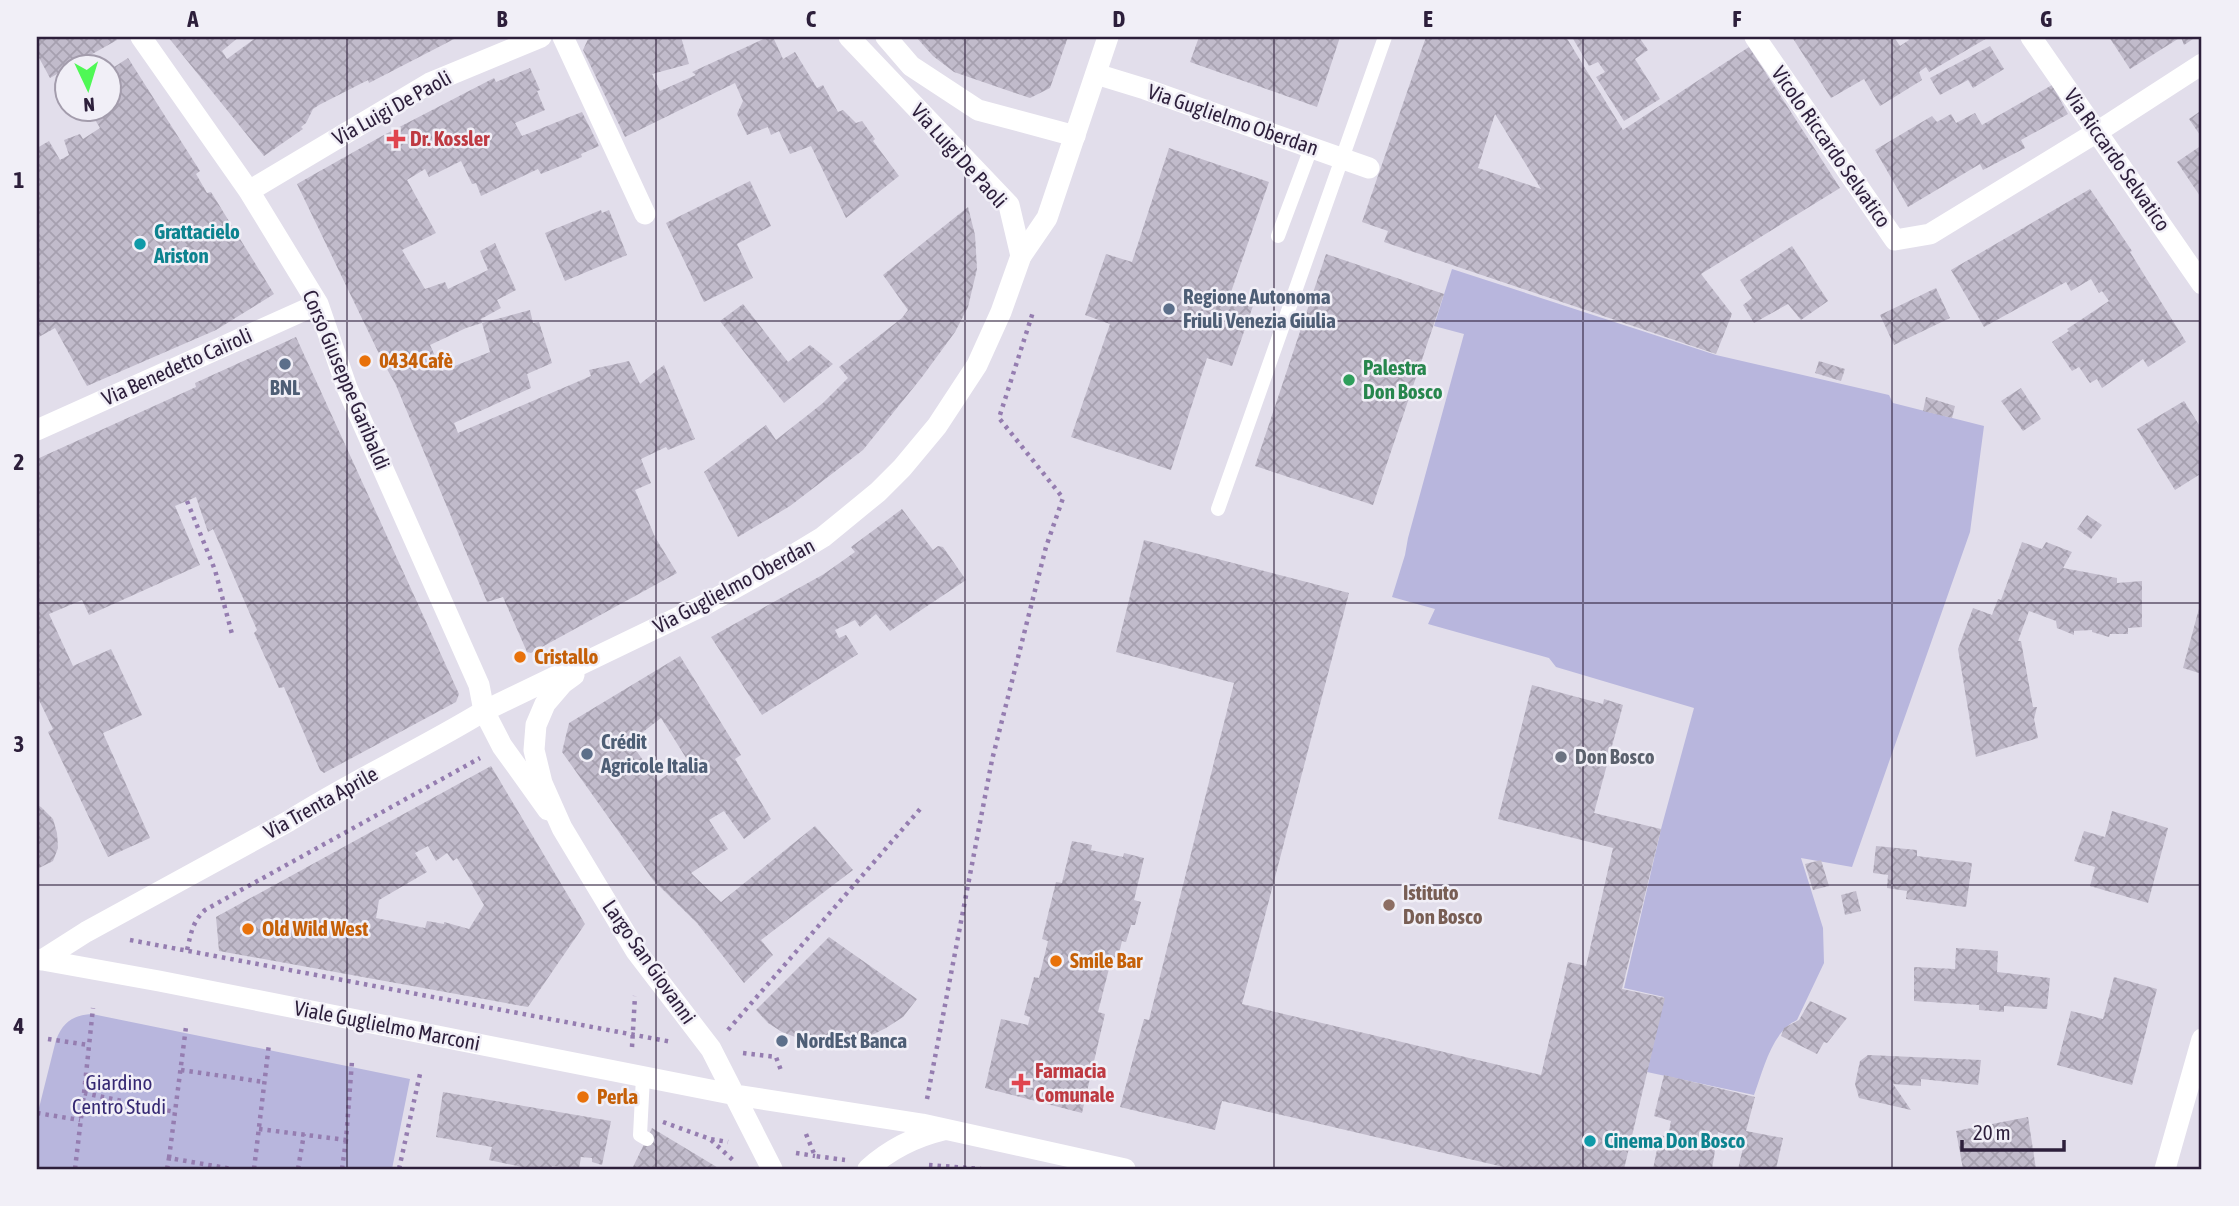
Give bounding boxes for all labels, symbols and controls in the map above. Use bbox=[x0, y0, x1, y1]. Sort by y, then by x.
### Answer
text: A bbox=[186, 6, 199, 32]
text: B bbox=[497, 6, 508, 32]
text: C bbox=[806, 6, 817, 32]
text: D bbox=[1113, 6, 1126, 32]
text: E bbox=[1423, 6, 1433, 32]
text: F bbox=[1732, 6, 1742, 32]
text: G bbox=[2040, 6, 2052, 32]
north arrow bbox=[52, 52, 122, 122]
street label: Vicolo Riccardo Selvatico bbox=[1767, 61, 1896, 231]
street label: Via Luigi De Paoli bbox=[328, 65, 455, 150]
street label: Via Guglielmo Oberdan bbox=[1145, 79, 1322, 160]
street label: Via Riccardo Selvatico bbox=[2060, 84, 2176, 235]
text: N bbox=[83, 94, 96, 116]
street label: Via Luigi De Paoli bbox=[907, 98, 1013, 212]
place label: Dr. Kossler bbox=[410, 126, 490, 150]
marker: Dr. Kossler bbox=[388, 131, 404, 147]
text: 1 bbox=[14, 167, 25, 193]
place label: Grattacielo Ariston bbox=[153, 219, 240, 267]
marker: Grattacielo Ariston bbox=[132, 236, 148, 252]
place label: Regione Autonoma Friuli Venezia Giulia bbox=[1183, 284, 1336, 332]
street label: Corso Giuseppe Garibaldi bbox=[298, 286, 396, 473]
marker: Regione Autonoma Friuli Venezia Giulia bbox=[1161, 301, 1177, 317]
street label: Via Benedetto Cairoli bbox=[98, 322, 255, 410]
place label: 0434Cafè bbox=[379, 348, 453, 372]
marker: 0434Cafè bbox=[357, 353, 373, 369]
place label: Palestra Don Bosco bbox=[1363, 355, 1443, 403]
marker: BNL bbox=[277, 356, 293, 372]
marker: Palestra Don Bosco bbox=[1341, 372, 1357, 388]
place label: BNL bbox=[270, 375, 300, 399]
text: 2 bbox=[14, 449, 24, 475]
street label: Via Guglielmo Oberdan bbox=[649, 532, 818, 638]
place label: Cristallo bbox=[534, 644, 599, 668]
marker: Cristallo bbox=[512, 649, 528, 665]
place label: Crédit Agricole Italia bbox=[600, 729, 708, 777]
text: 3 bbox=[14, 731, 24, 757]
place label: Don Bosco bbox=[1575, 744, 1655, 768]
marker: Crédit Agricole Italia bbox=[579, 746, 595, 762]
marker: Don Bosco bbox=[1553, 749, 1569, 765]
street label: Via Trenta Aprile bbox=[259, 761, 382, 843]
place label: Istituto Don Bosco bbox=[1403, 880, 1483, 928]
street label: Largo San Giovanni bbox=[598, 895, 701, 1028]
marker: Istituto Don Bosco bbox=[1381, 897, 1397, 913]
place label: Old Wild West bbox=[262, 916, 368, 940]
marker: Old Wild West bbox=[240, 921, 256, 937]
place label: Smile Bar bbox=[1070, 948, 1143, 972]
marker: Smile Bar bbox=[1048, 953, 1064, 969]
street label: Viale Guglielmo Marconi bbox=[292, 995, 482, 1055]
text: 4 bbox=[13, 1013, 25, 1039]
place label: NordEst Banca bbox=[796, 1028, 907, 1052]
marker: NordEst Banca bbox=[774, 1033, 790, 1049]
place label: Farmacia Comunale bbox=[1035, 1058, 1114, 1106]
park label: Giardino Centro Studi bbox=[72, 1070, 166, 1118]
marker: Farmacia Comunale bbox=[1013, 1075, 1029, 1091]
place label: Perla bbox=[597, 1084, 638, 1108]
marker: Perla bbox=[575, 1089, 591, 1105]
scale bar bbox=[1962, 1108, 2064, 1152]
text: 20 m bbox=[1973, 1120, 2011, 1144]
place label: Cinema Don Bosco bbox=[1604, 1128, 1745, 1152]
marker: Cinema Don Bosco bbox=[1582, 1133, 1598, 1149]

